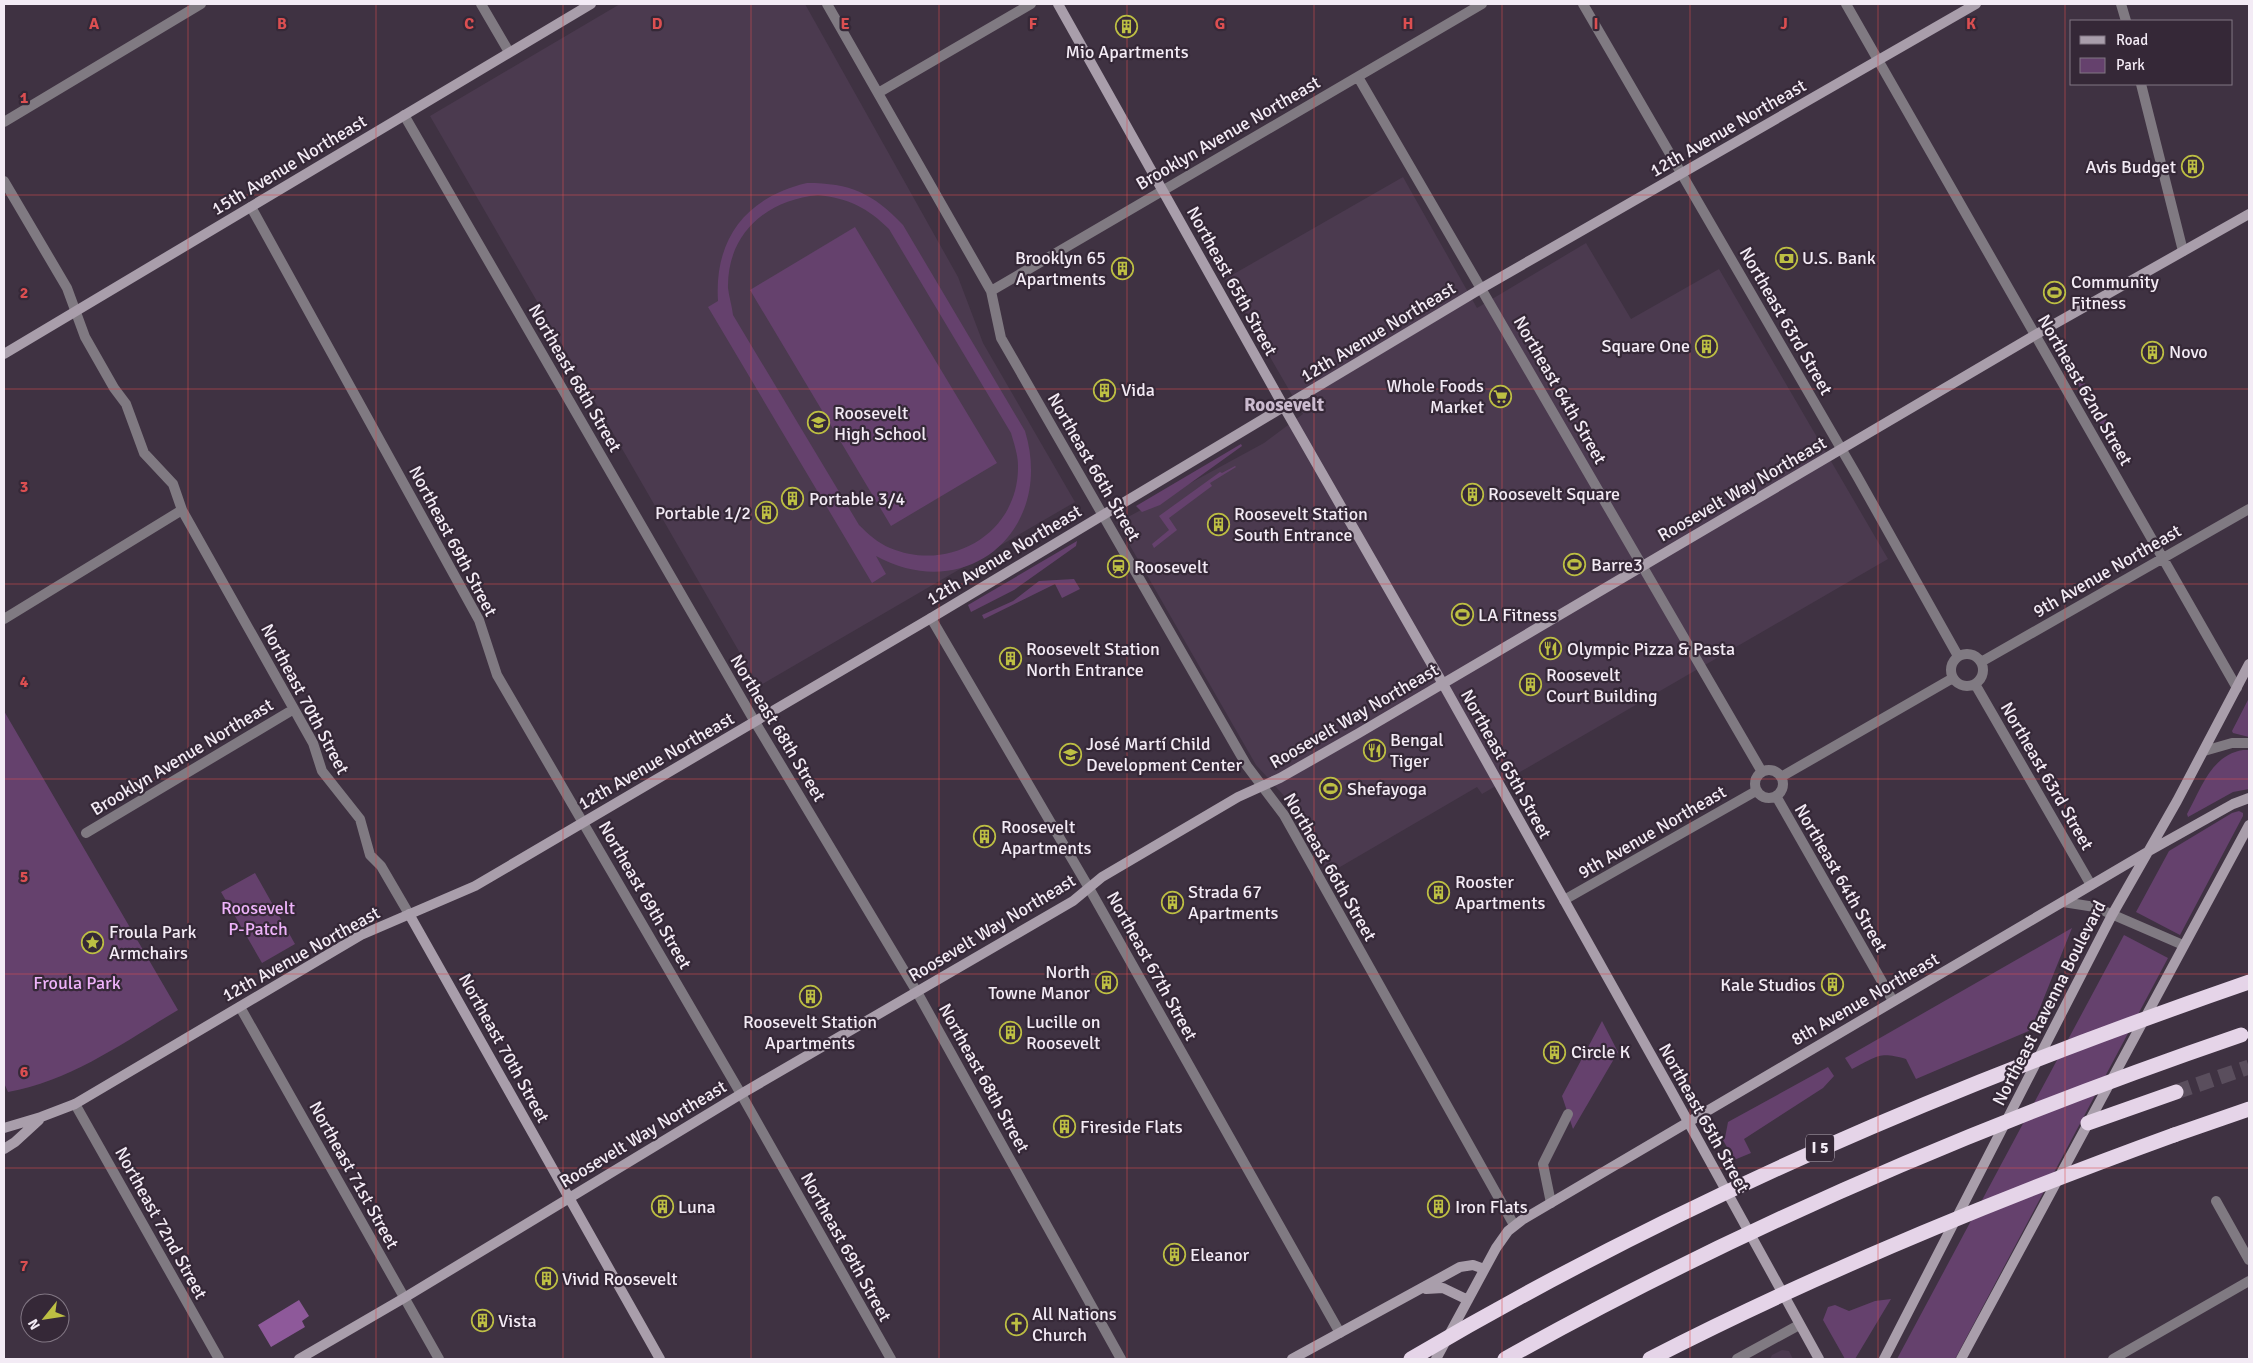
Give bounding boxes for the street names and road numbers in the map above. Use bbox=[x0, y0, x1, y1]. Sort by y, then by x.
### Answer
street label: Brooklyn Avenue Northeast bbox=[1132, 71, 1324, 195]
street label: 12th Avenue Northeast bbox=[1646, 74, 1810, 182]
street label: 15th Avenue Northeast bbox=[208, 110, 370, 220]
street label: Northeast 65th Street bbox=[1182, 202, 1282, 360]
street label: Northeast 63rd Street bbox=[1735, 243, 1837, 399]
street label: 12th Avenue Northeast bbox=[1297, 277, 1459, 387]
street label: Northeast 68th Street bbox=[524, 300, 626, 456]
street label: Northeast 62nd Street bbox=[2033, 311, 2137, 469]
street label: Northeast 64th Street bbox=[1509, 312, 1611, 468]
street label: Northeast 66th Street bbox=[1043, 389, 1145, 545]
street label: Roosevelt Way Northeast bbox=[1654, 432, 1830, 546]
street label: Northeast 69th Street bbox=[404, 462, 502, 620]
street label: 12th Avenue Northeast bbox=[923, 500, 1085, 610]
street label: 9th Avenue Northeast bbox=[2029, 520, 2185, 622]
street label: Northeast 70th Street bbox=[256, 620, 354, 778]
street label: Northeast 68th Street bbox=[725, 651, 831, 805]
street label: Roosevelt Way Northeast bbox=[1266, 659, 1442, 773]
street label: Northeast 65th Street bbox=[1456, 685, 1556, 843]
street label: Brooklyn Avenue Northeast bbox=[87, 694, 277, 820]
street label: Northeast 63rd Street bbox=[1996, 698, 2098, 854]
street label: 12th Avenue Northeast bbox=[574, 707, 738, 815]
street label: 9th Avenue Northeast bbox=[1574, 781, 1730, 883]
street label: Northeast 66th Street bbox=[1279, 789, 1381, 945]
street label: Northeast 64th Street bbox=[1790, 800, 1892, 956]
street label: Northeast 69th Street bbox=[594, 817, 696, 973]
street label: Roosevelt Way Northeast bbox=[904, 869, 1080, 987]
street label: Northeast 67th Street bbox=[1102, 887, 1202, 1045]
street label: Northeast Ravenna Boulevard bbox=[1988, 897, 2110, 1109]
street label: 12th Avenue Northeast bbox=[218, 902, 384, 1006]
street label: 8th Avenue Northeast bbox=[1787, 948, 1943, 1050]
street label: Northeast 70th Street bbox=[454, 969, 554, 1127]
street label: Northeast 68th Street bbox=[934, 999, 1034, 1157]
street label: Northeast 65th Street bbox=[1654, 1039, 1754, 1197]
street label: Roosevelt Way Northeast bbox=[555, 1075, 731, 1193]
street label: Northeast 71st Street bbox=[304, 1097, 404, 1253]
road number: I 5 bbox=[1806, 1134, 1834, 1162]
street label: Northeast 72nd Street bbox=[110, 1143, 212, 1303]
street label: Northeast 69th Street bbox=[796, 1168, 896, 1326]

